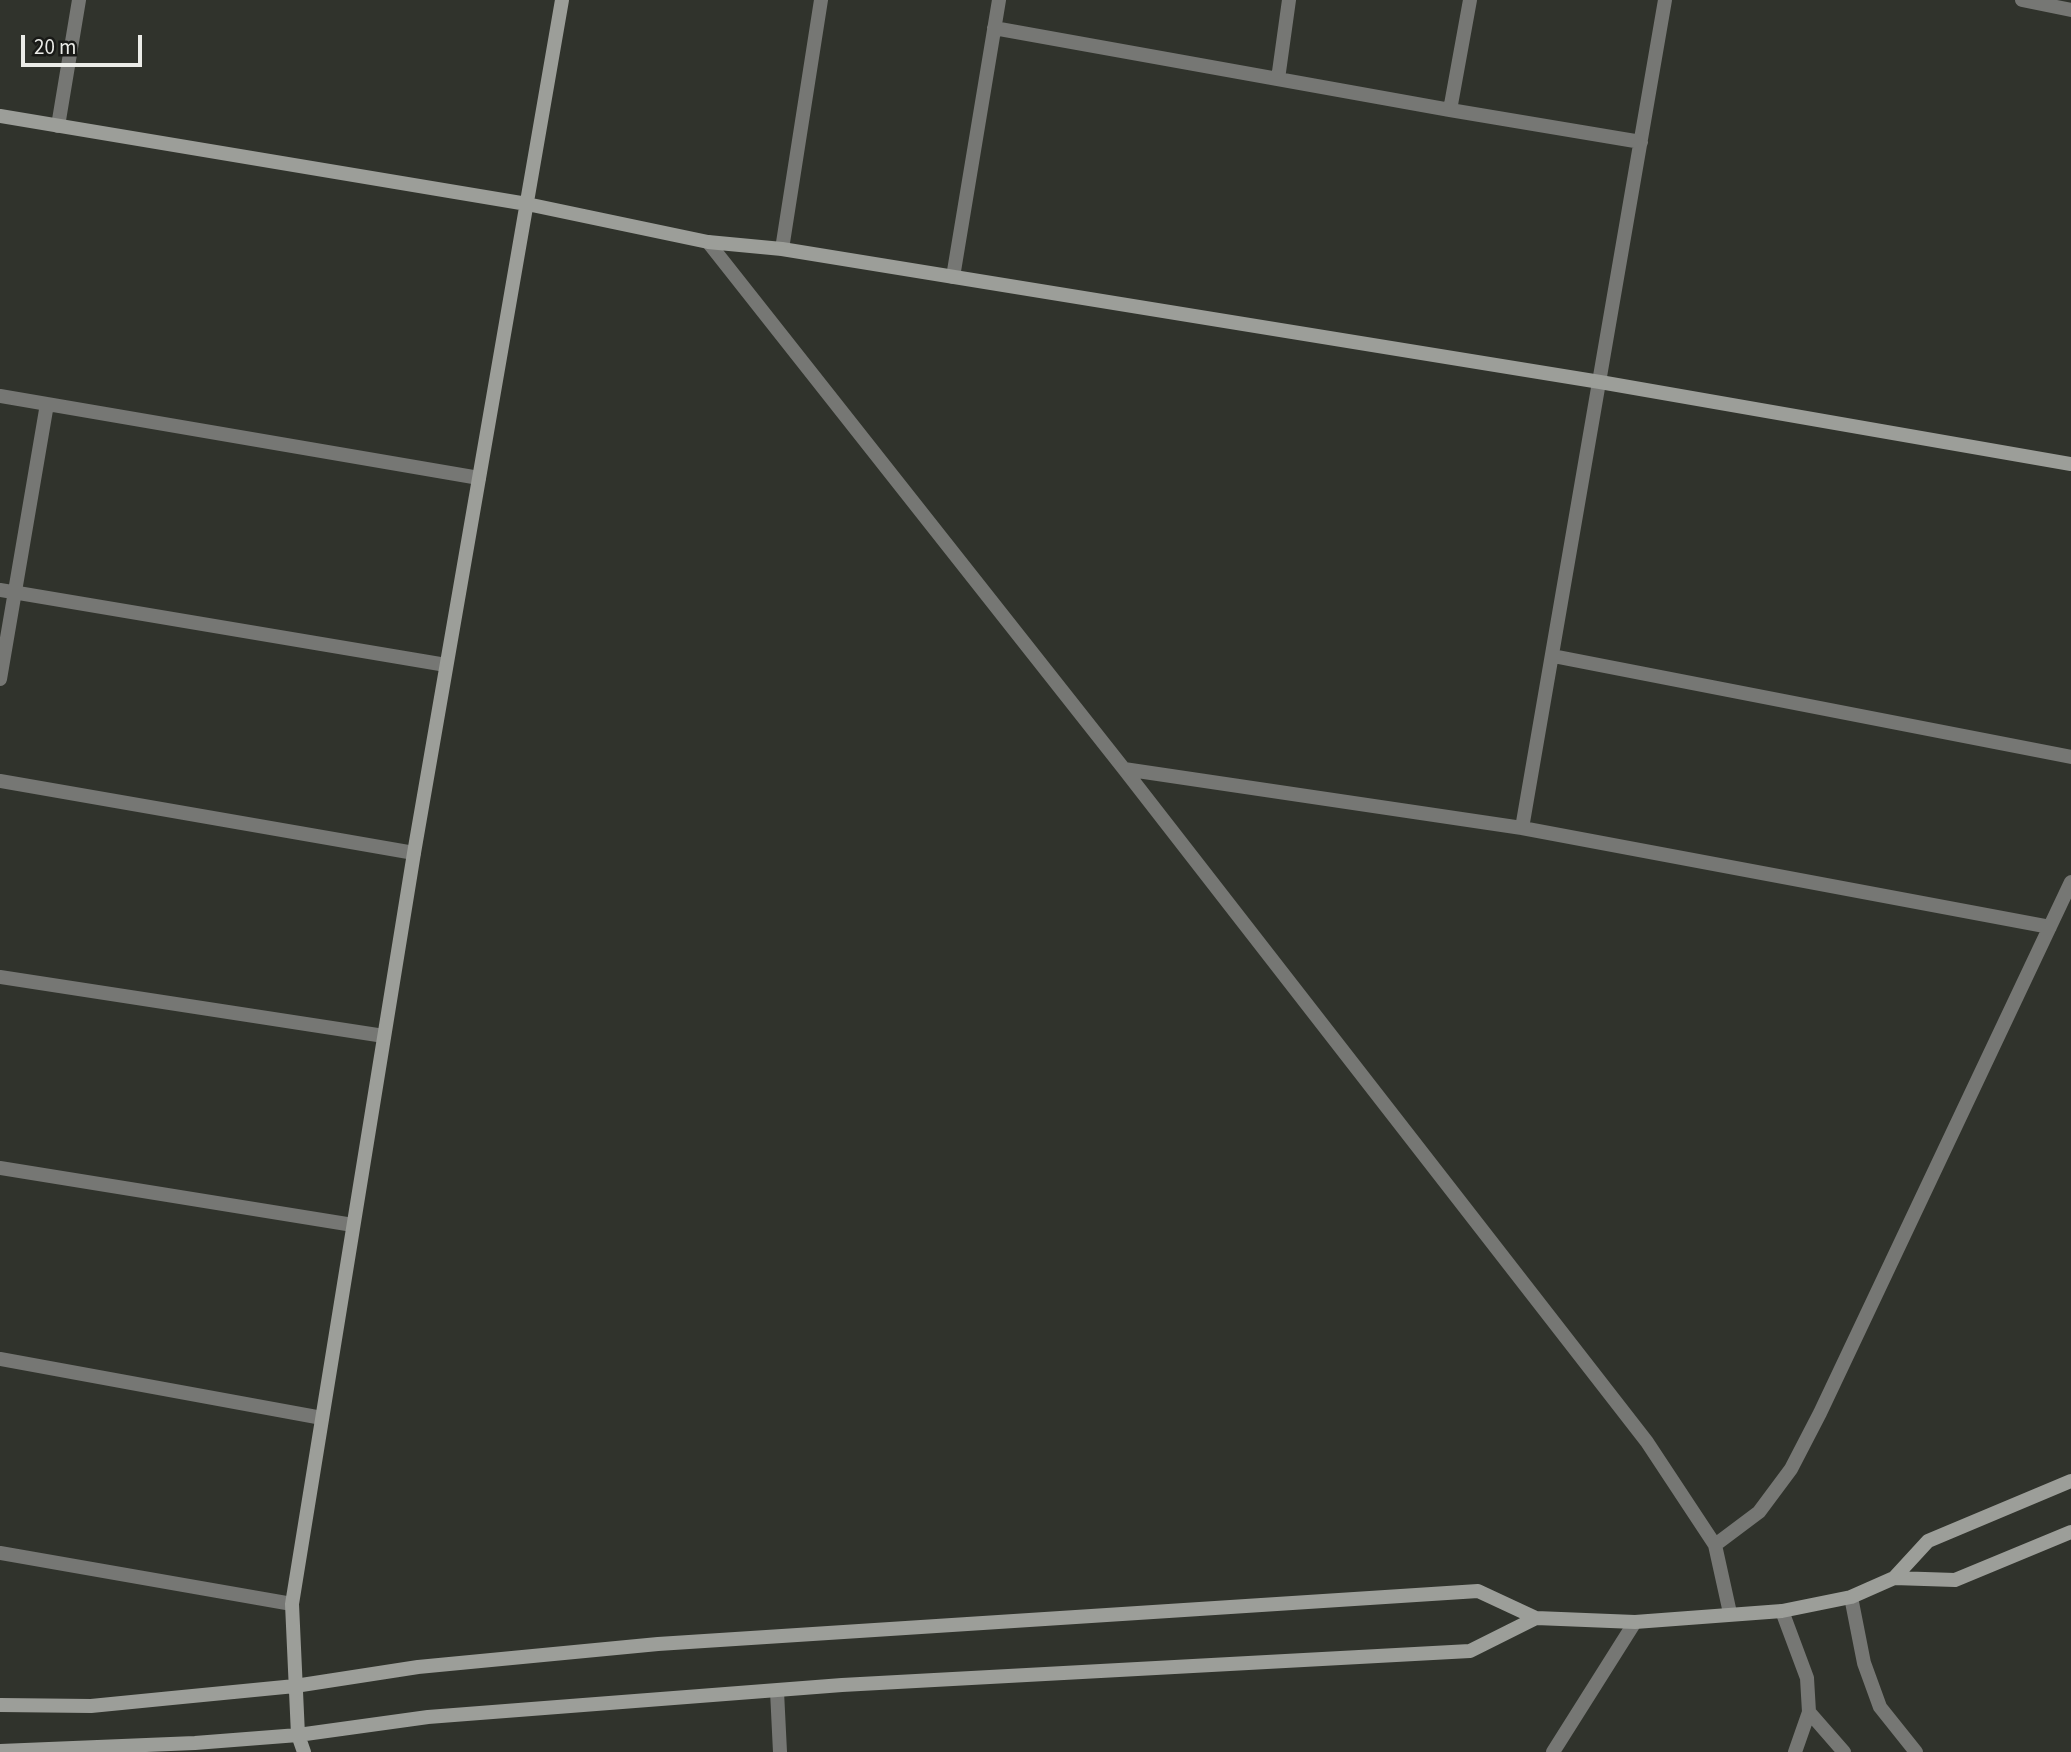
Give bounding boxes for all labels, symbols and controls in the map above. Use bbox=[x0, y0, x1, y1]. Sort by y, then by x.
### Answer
scale bar bbox=[24, 21, 145, 65]
text: 20 m bbox=[34, 32, 76, 62]

